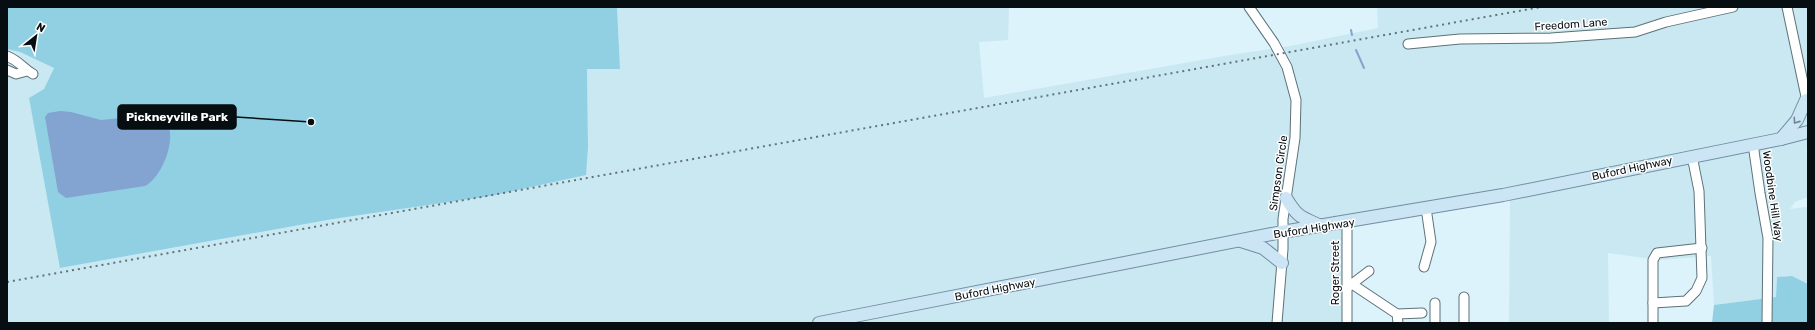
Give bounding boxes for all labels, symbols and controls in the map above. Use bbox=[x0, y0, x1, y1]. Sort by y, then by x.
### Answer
street label: Freedom Lane bbox=[1534, 15, 1608, 34]
north arrow bbox=[16, 16, 56, 56]
text: N bbox=[34, 20, 47, 35]
callout: Pickneyville Park bbox=[118, 105, 236, 129]
text: Pickneyville Park bbox=[126, 110, 228, 124]
one-way arrow bbox=[1793, 117, 1801, 124]
street label: Simpson Circle bbox=[1267, 134, 1290, 212]
street label: Woodbine Hill Way bbox=[1760, 150, 1785, 242]
street label: Buford Highway bbox=[1591, 154, 1674, 183]
street label: Buford Highway bbox=[1273, 216, 1356, 241]
street label: Roger Street bbox=[1329, 240, 1342, 305]
street label: Buford Highway bbox=[954, 275, 1037, 304]

